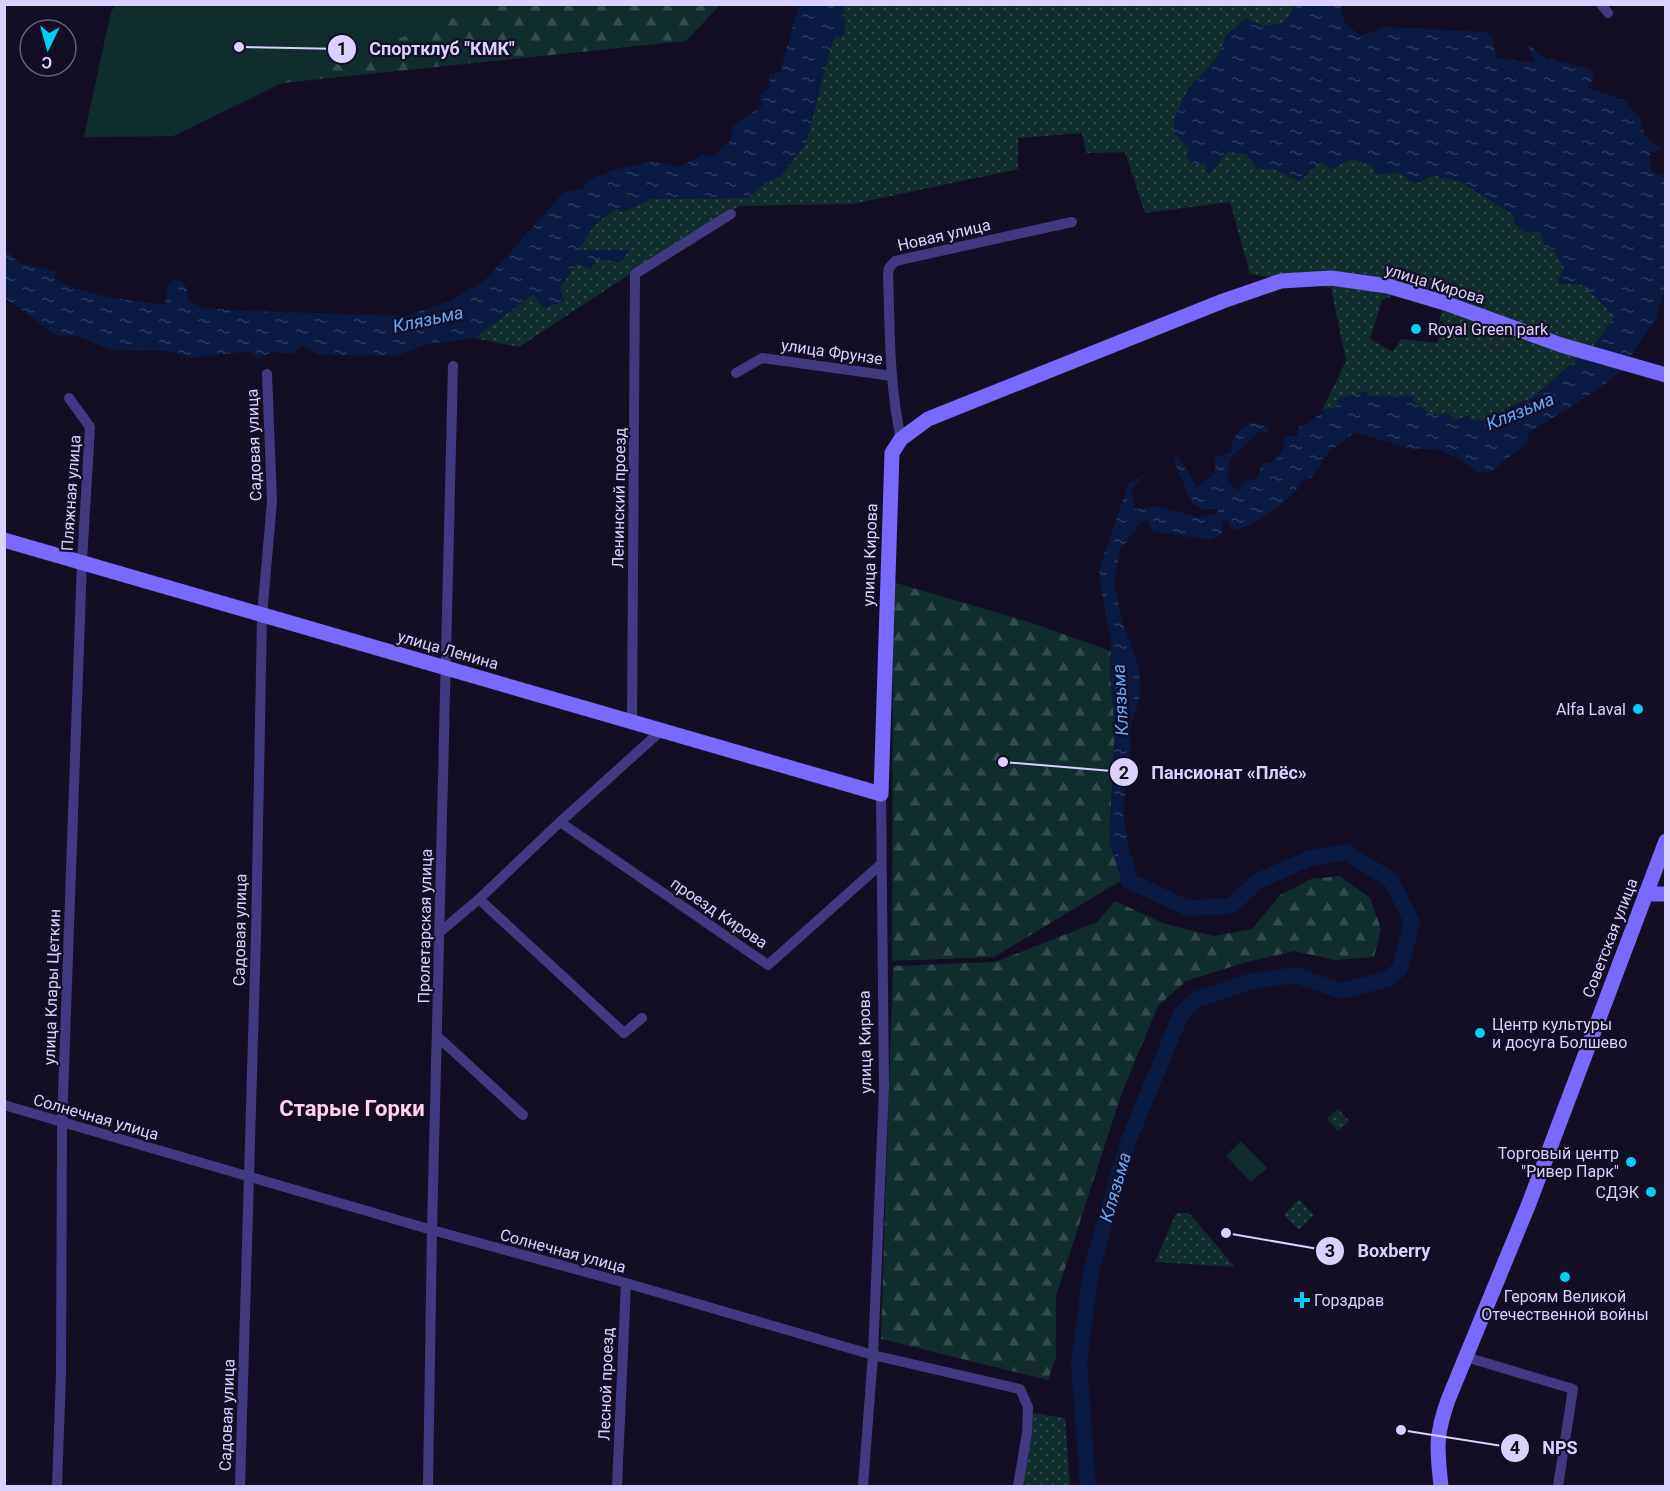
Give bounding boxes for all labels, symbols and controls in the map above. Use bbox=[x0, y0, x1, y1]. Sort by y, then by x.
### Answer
north arrow bbox=[18, 18, 78, 78]
callout: Спортклуб "КМК" bbox=[327, 31, 527, 67]
text: 1 bbox=[337, 38, 347, 59]
text: Спортклуб "КМК" bbox=[369, 38, 515, 59]
text: С bbox=[41, 53, 53, 72]
street label: Новая улица bbox=[896, 215, 992, 255]
street label: улица Кирова bbox=[1383, 260, 1487, 308]
water label: Клязьма bbox=[391, 301, 465, 337]
place label: Royal Green park bbox=[1428, 320, 1549, 339]
marker: Royal Green park bbox=[1409, 322, 1423, 336]
street label: улица Фрунзе bbox=[780, 335, 884, 369]
street label: Садовая улица bbox=[243, 388, 265, 502]
water label: Клязьма bbox=[1483, 388, 1557, 434]
street label: Ленинский проезд bbox=[608, 427, 630, 568]
street label: Пляжная улица bbox=[57, 434, 85, 552]
street label: улица Кирова bbox=[859, 503, 881, 607]
street label: улица Ленина bbox=[395, 627, 501, 673]
water label: Клязьма bbox=[1108, 664, 1132, 736]
place label: Alfa Laval bbox=[1556, 700, 1626, 719]
marker: Alfa Laval bbox=[1631, 702, 1645, 716]
callout: Пансионат «Плёс» bbox=[1109, 754, 1319, 790]
text: 2 bbox=[1119, 762, 1129, 783]
text: Пансионат «Плёс» bbox=[1151, 762, 1307, 783]
street label: Пролетарская улица bbox=[414, 848, 436, 1004]
street label: Садовая улица bbox=[230, 874, 250, 986]
street label: проезд Кирова bbox=[667, 874, 771, 952]
street label: Советская улица bbox=[1578, 876, 1642, 1000]
street label: улица Клары Цеткин bbox=[40, 909, 64, 1065]
street label: улица Кирова bbox=[855, 990, 875, 1094]
place label: Центр культуры и досуга Болшево bbox=[1492, 1015, 1627, 1052]
marker: Центр культуры и досуга Болшево bbox=[1473, 1026, 1487, 1040]
street label: Солнечная улица bbox=[31, 1090, 161, 1144]
district label: Старые Горки bbox=[279, 1096, 425, 1121]
place label: Торговый центр "Ривер Парк" bbox=[1498, 1144, 1619, 1181]
water label: Клязьма bbox=[1095, 1150, 1135, 1224]
marker: Торговый центр "Ривер Парк" bbox=[1624, 1155, 1638, 1169]
place label: СДЭК bbox=[1595, 1183, 1640, 1202]
marker: СДЭК bbox=[1644, 1185, 1658, 1199]
street label: Солнечная улица bbox=[498, 1225, 628, 1277]
callout: Boxberry bbox=[1315, 1233, 1442, 1269]
text: 3 bbox=[1325, 1240, 1335, 1261]
text: Boxberry bbox=[1358, 1240, 1431, 1261]
marker: Героям Великой Отечественной войны bbox=[1558, 1270, 1572, 1284]
place label: Героям Великой Отечественной войны bbox=[1481, 1287, 1649, 1324]
place label: Горздрав bbox=[1314, 1291, 1384, 1310]
marker: Горздрав bbox=[1295, 1293, 1309, 1307]
street label: Лесной проезд bbox=[595, 1327, 617, 1441]
street label: Садовая улица bbox=[216, 1358, 238, 1472]
callout: NPS bbox=[1500, 1430, 1589, 1466]
text: 4 bbox=[1510, 1437, 1520, 1458]
text: NPS bbox=[1542, 1437, 1578, 1458]

